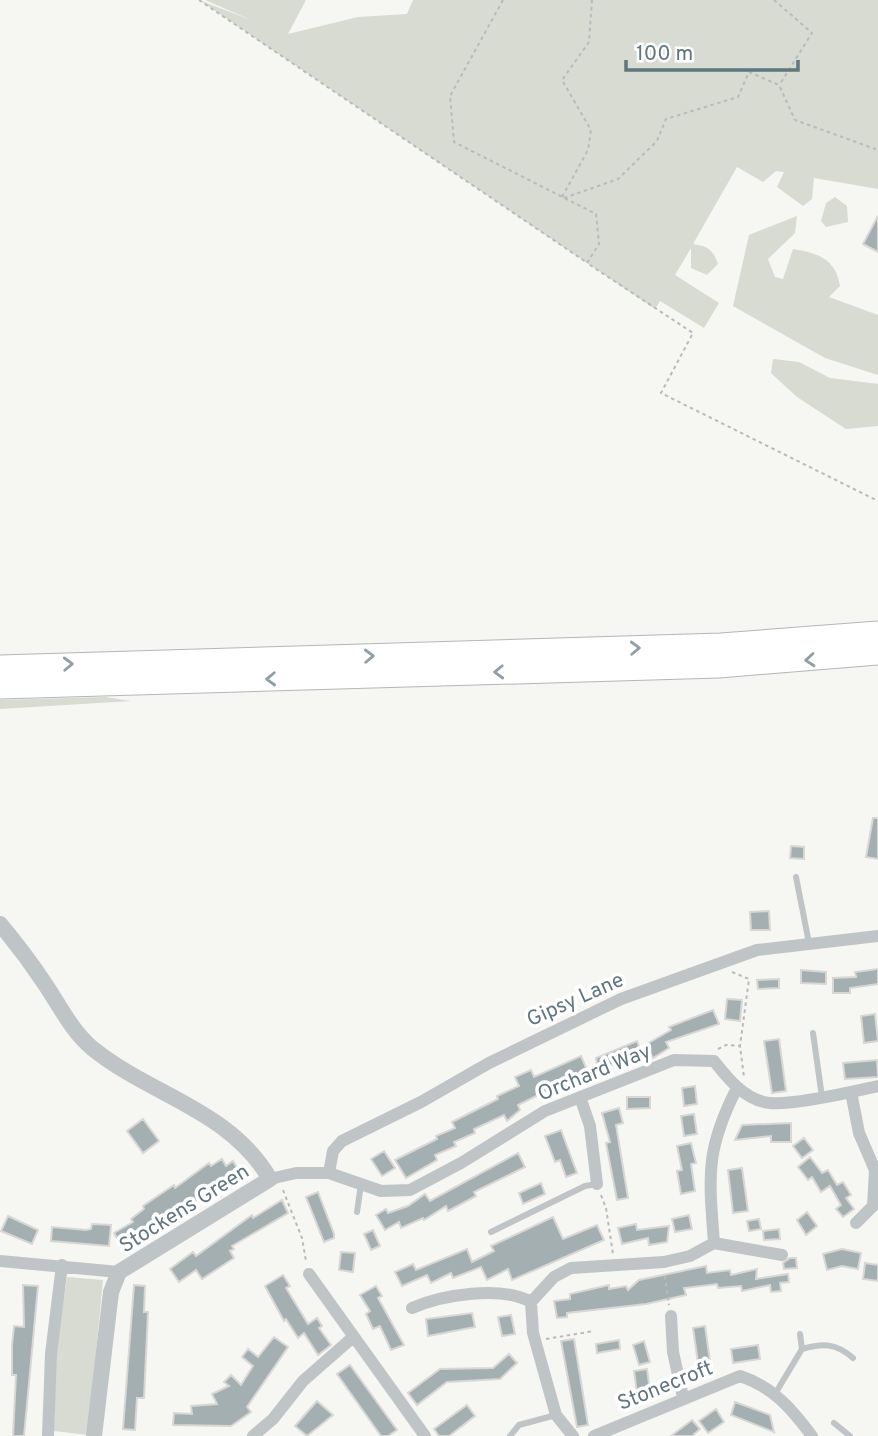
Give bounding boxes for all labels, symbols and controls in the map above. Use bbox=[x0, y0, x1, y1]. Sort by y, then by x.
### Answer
scale bar bbox=[626, 28, 798, 72]
text: 100 m bbox=[636, 41, 693, 68]
one-way arrow bbox=[630, 640, 641, 655]
one-way arrow bbox=[364, 648, 375, 663]
one-way arrow bbox=[804, 652, 816, 667]
one-way arrow bbox=[63, 657, 74, 672]
one-way arrow bbox=[493, 664, 504, 679]
one-way arrow bbox=[266, 672, 277, 687]
street label: Gipsy Lane bbox=[523, 967, 628, 1034]
street label: Orchard Way bbox=[534, 1038, 655, 1108]
street label: Stockens Green bbox=[115, 1159, 255, 1260]
street label: Stonecroft bbox=[614, 1355, 717, 1418]

